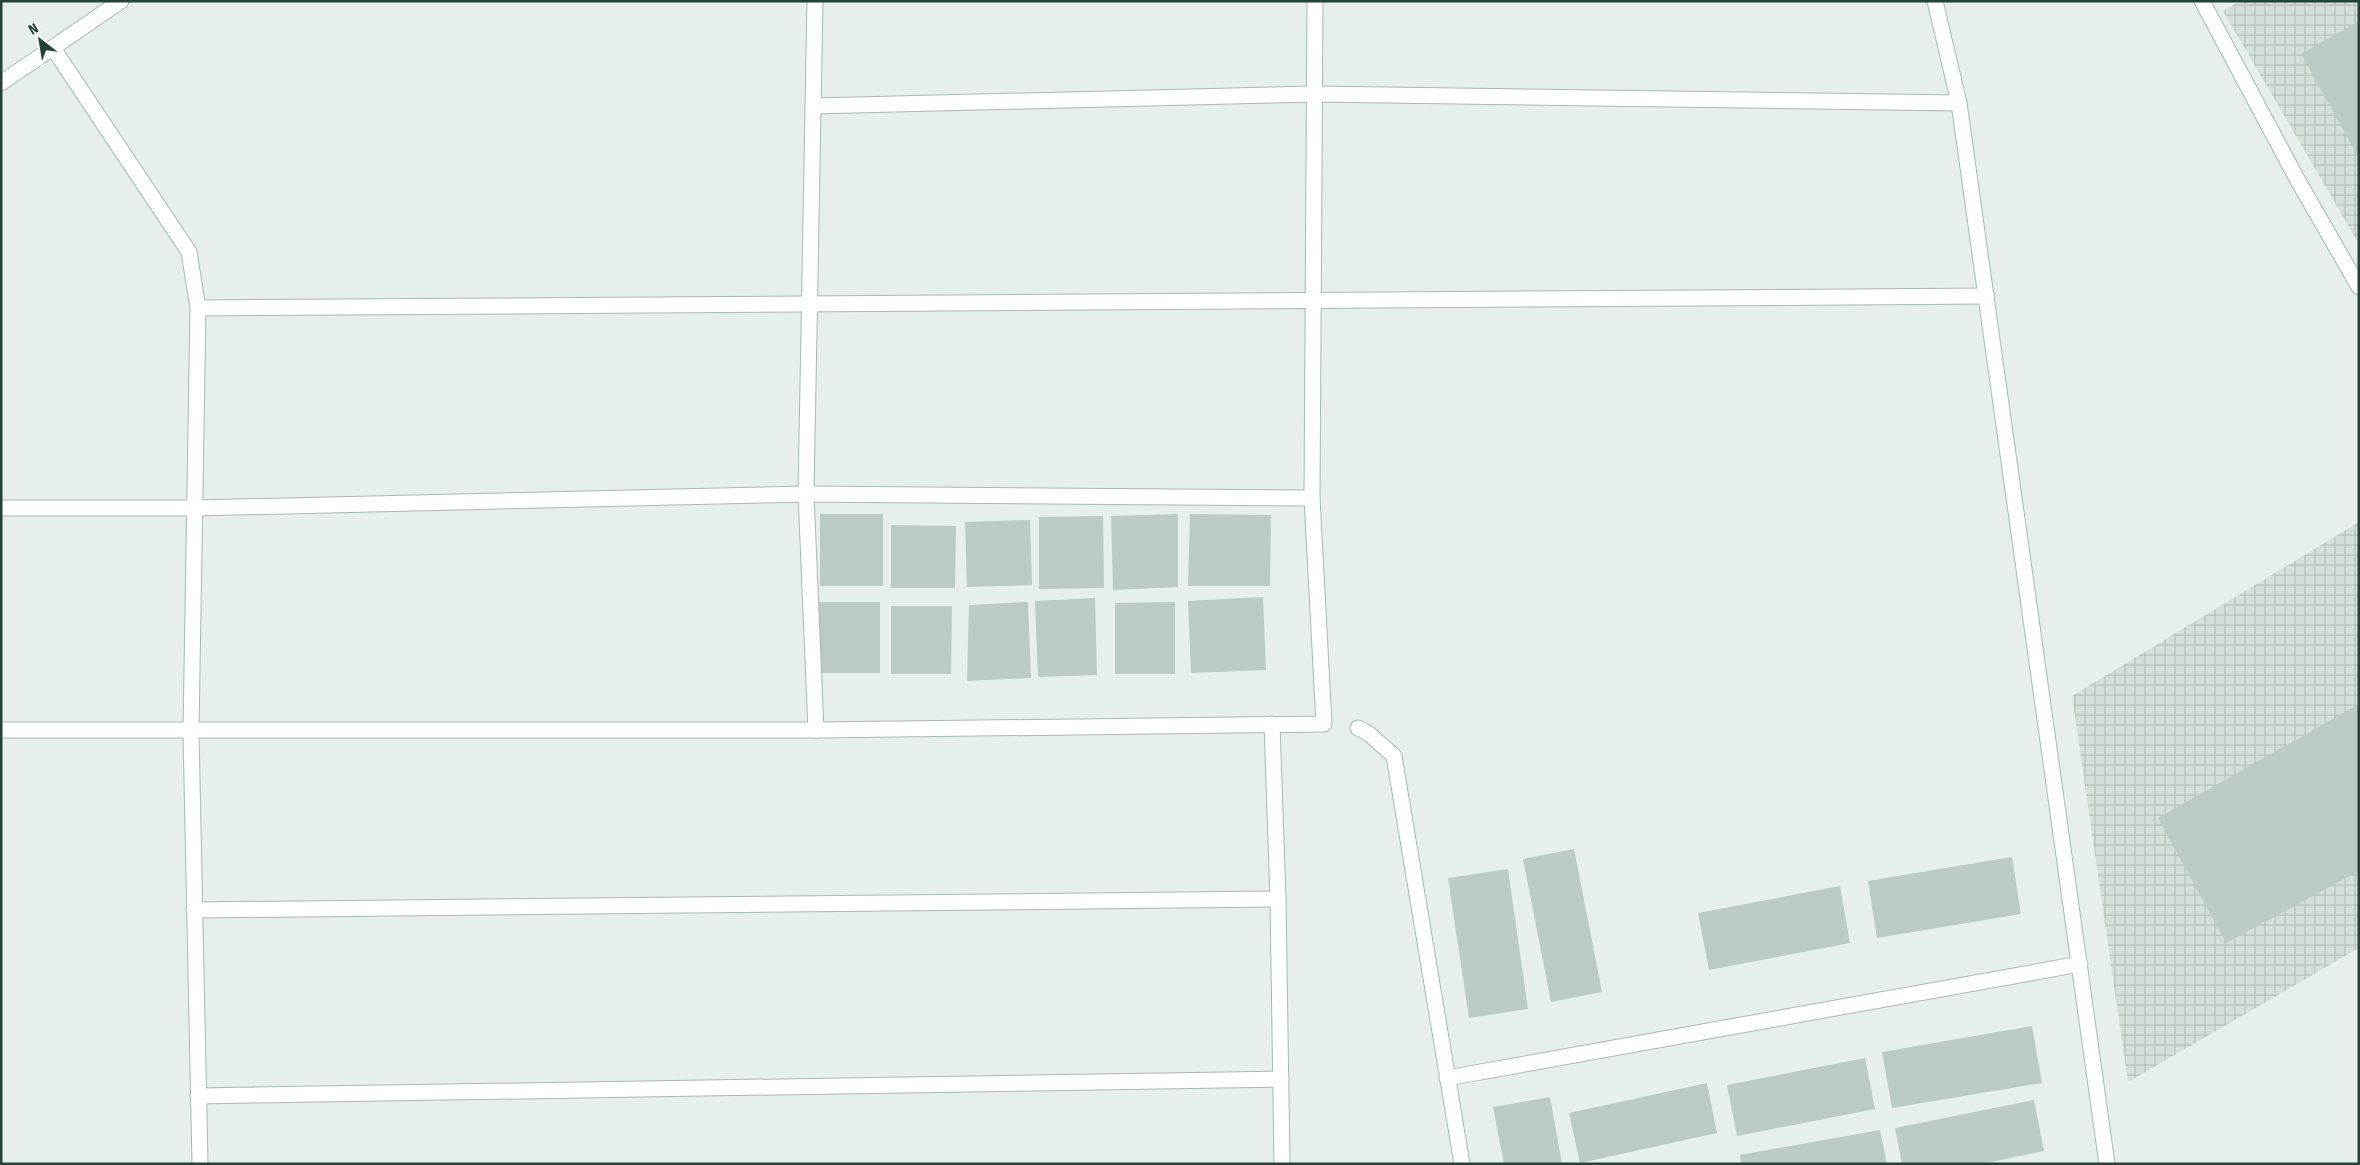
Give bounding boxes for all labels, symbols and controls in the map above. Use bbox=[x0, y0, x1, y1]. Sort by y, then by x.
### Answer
north arrow bbox=[15, 15, 65, 65]
text: N bbox=[26, 20, 42, 39]

